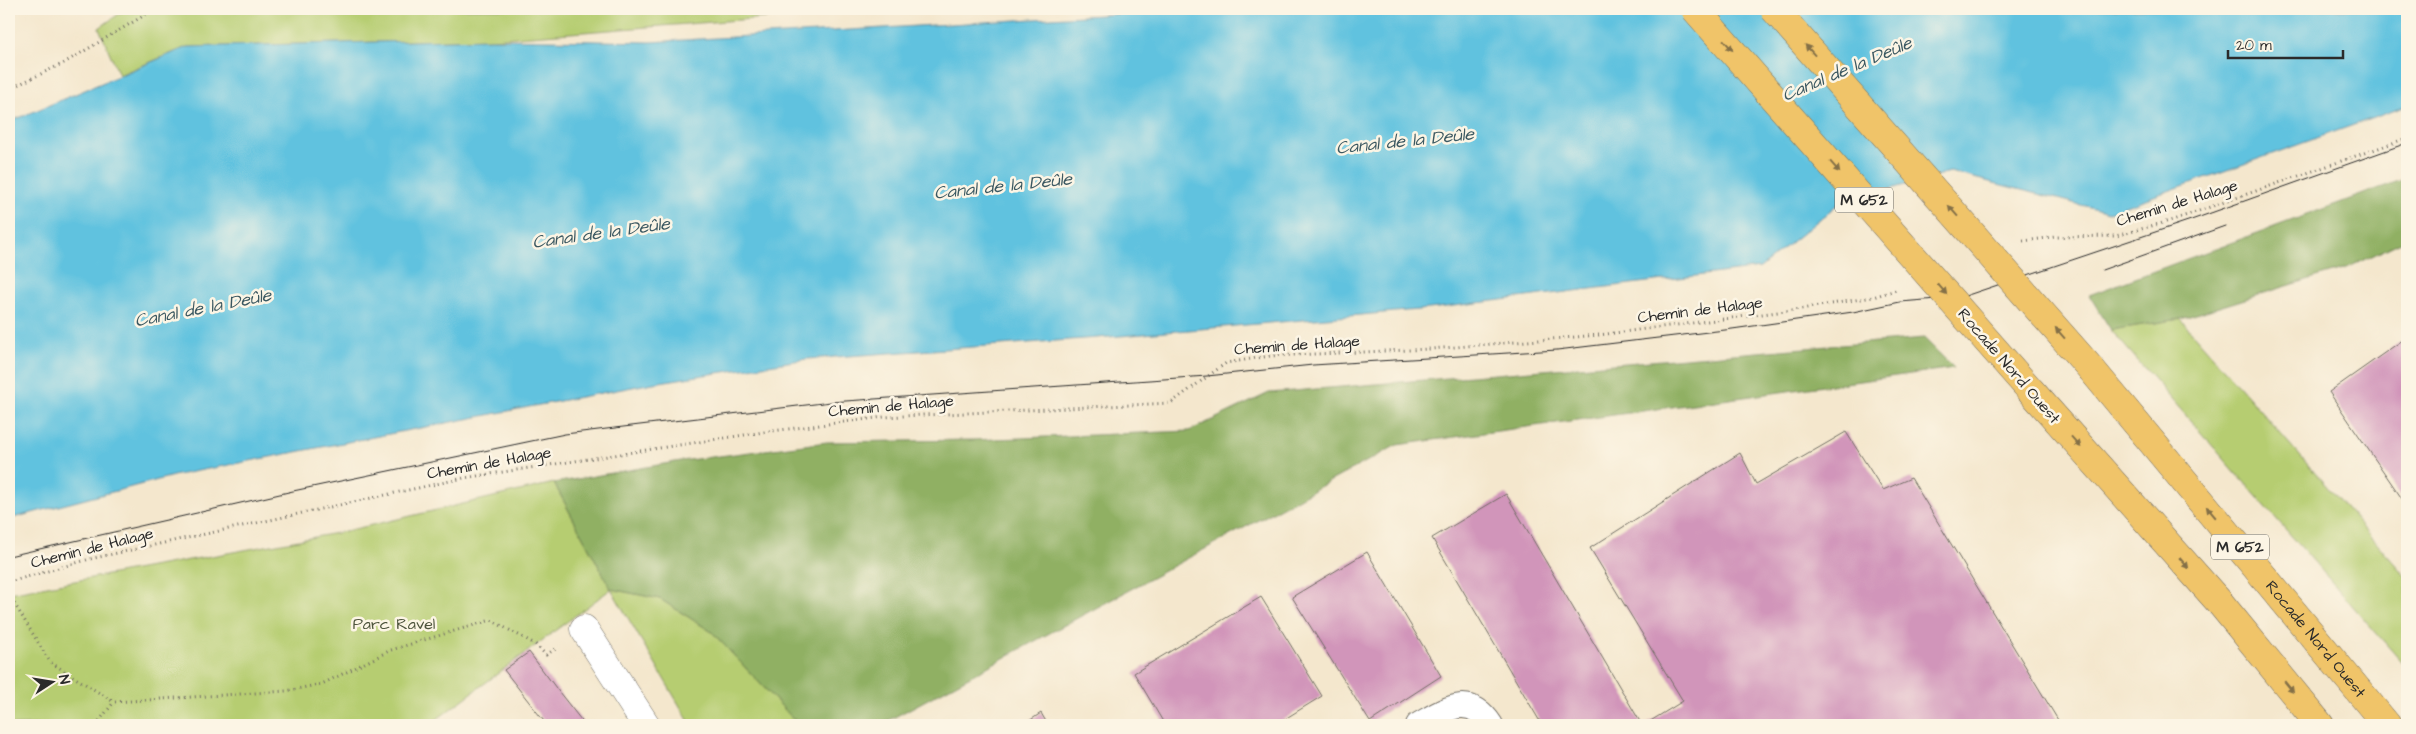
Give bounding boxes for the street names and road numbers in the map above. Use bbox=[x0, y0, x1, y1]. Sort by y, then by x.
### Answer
street label: Chemin de Halage bbox=[2114, 174, 2241, 233]
road number: M 652 bbox=[1835, 188, 1893, 212]
street label: Chemin de Halage bbox=[1636, 291, 1764, 330]
street label: Rocade Nord Ouest bbox=[1953, 304, 2066, 429]
street label: Chemin de Halage bbox=[1233, 330, 1361, 361]
street label: Chemin de Halage bbox=[827, 390, 955, 423]
street label: Chemin de Halage bbox=[425, 441, 553, 486]
street label: Chemin de Halage bbox=[28, 522, 156, 575]
road number: M 652 bbox=[2211, 534, 2269, 560]
street label: Rocade Nord Ouest bbox=[2260, 576, 2371, 703]

